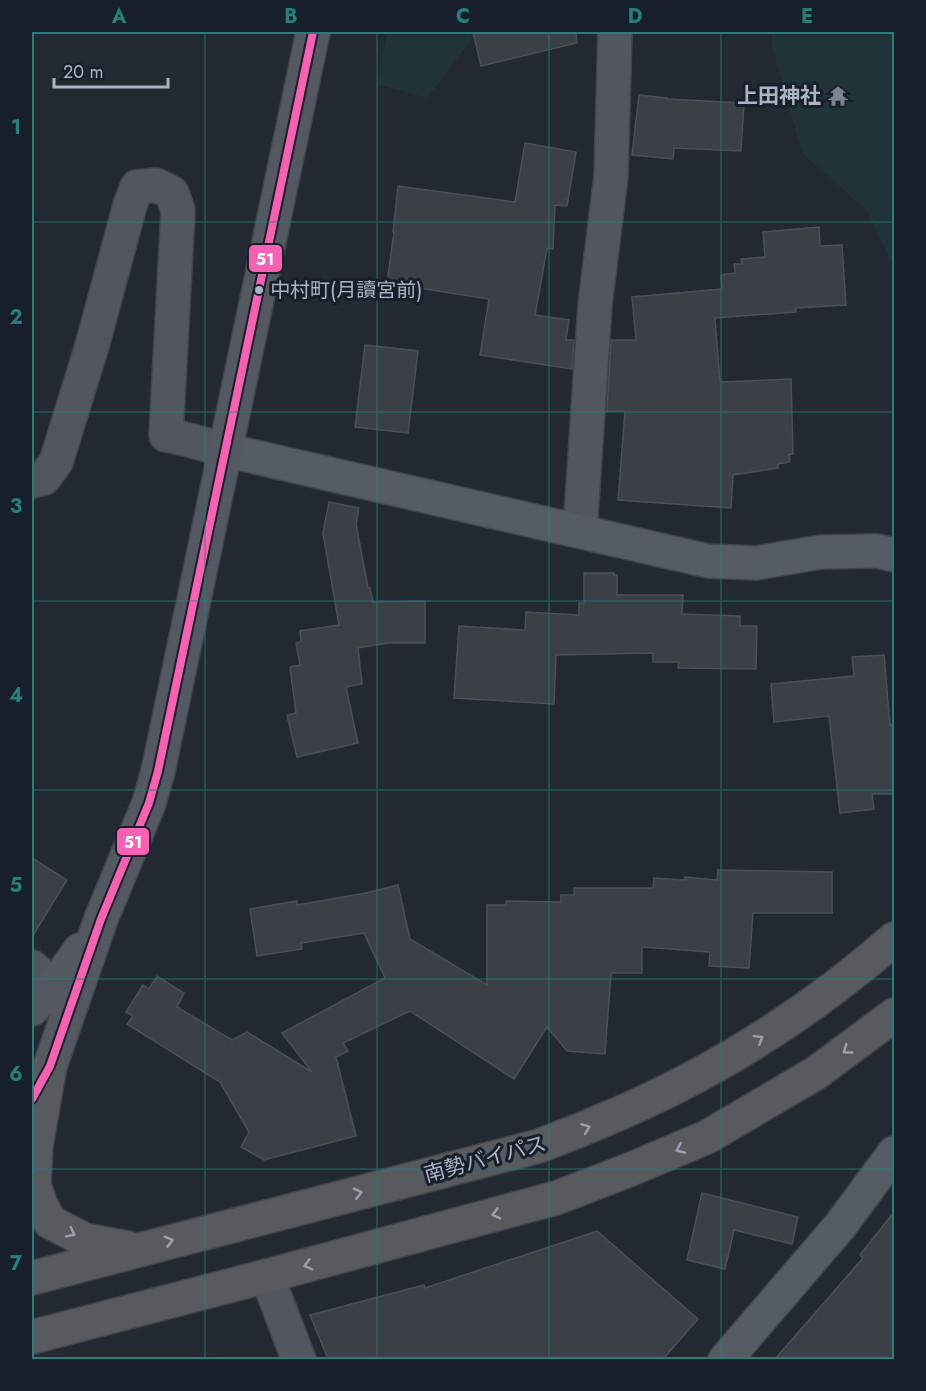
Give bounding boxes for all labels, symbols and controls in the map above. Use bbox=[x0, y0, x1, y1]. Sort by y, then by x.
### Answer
text: A bbox=[111, 2, 127, 31]
text: B bbox=[284, 2, 298, 31]
text: C bbox=[456, 2, 470, 31]
text: D bbox=[628, 2, 642, 31]
text: E bbox=[801, 2, 813, 31]
scale bar bbox=[54, 51, 168, 89]
text: 20 m bbox=[63, 59, 103, 85]
place label: 上田神社 bbox=[737, 81, 821, 111]
temple icon: 上田神社 bbox=[826, 84, 850, 108]
text: 1 bbox=[11, 113, 21, 142]
line badge: 51 bbox=[248, 244, 283, 273]
text: 51 bbox=[256, 248, 274, 271]
place label: 中村町(月讀宮前) bbox=[270, 276, 422, 305]
marker: 中村町(月讀宮前) bbox=[253, 284, 265, 296]
text: 2 bbox=[9, 303, 23, 332]
text: 3 bbox=[10, 492, 22, 521]
text: 4 bbox=[9, 681, 23, 710]
line badge: 51 bbox=[116, 827, 150, 856]
text: 51 bbox=[124, 831, 142, 854]
text: 5 bbox=[10, 871, 23, 900]
one-way arrow bbox=[753, 1034, 763, 1046]
one-way arrow bbox=[843, 1042, 854, 1053]
text: 6 bbox=[9, 1060, 23, 1089]
one-way arrow bbox=[580, 1122, 590, 1135]
street label: 南勢バイパス bbox=[420, 1128, 550, 1190]
one-way arrow bbox=[675, 1141, 686, 1153]
one-way arrow bbox=[353, 1187, 363, 1200]
one-way arrow bbox=[492, 1207, 502, 1219]
one-way arrow bbox=[64, 1226, 75, 1237]
one-way arrow bbox=[164, 1236, 174, 1249]
text: 7 bbox=[10, 1249, 23, 1278]
one-way arrow bbox=[303, 1257, 313, 1270]

